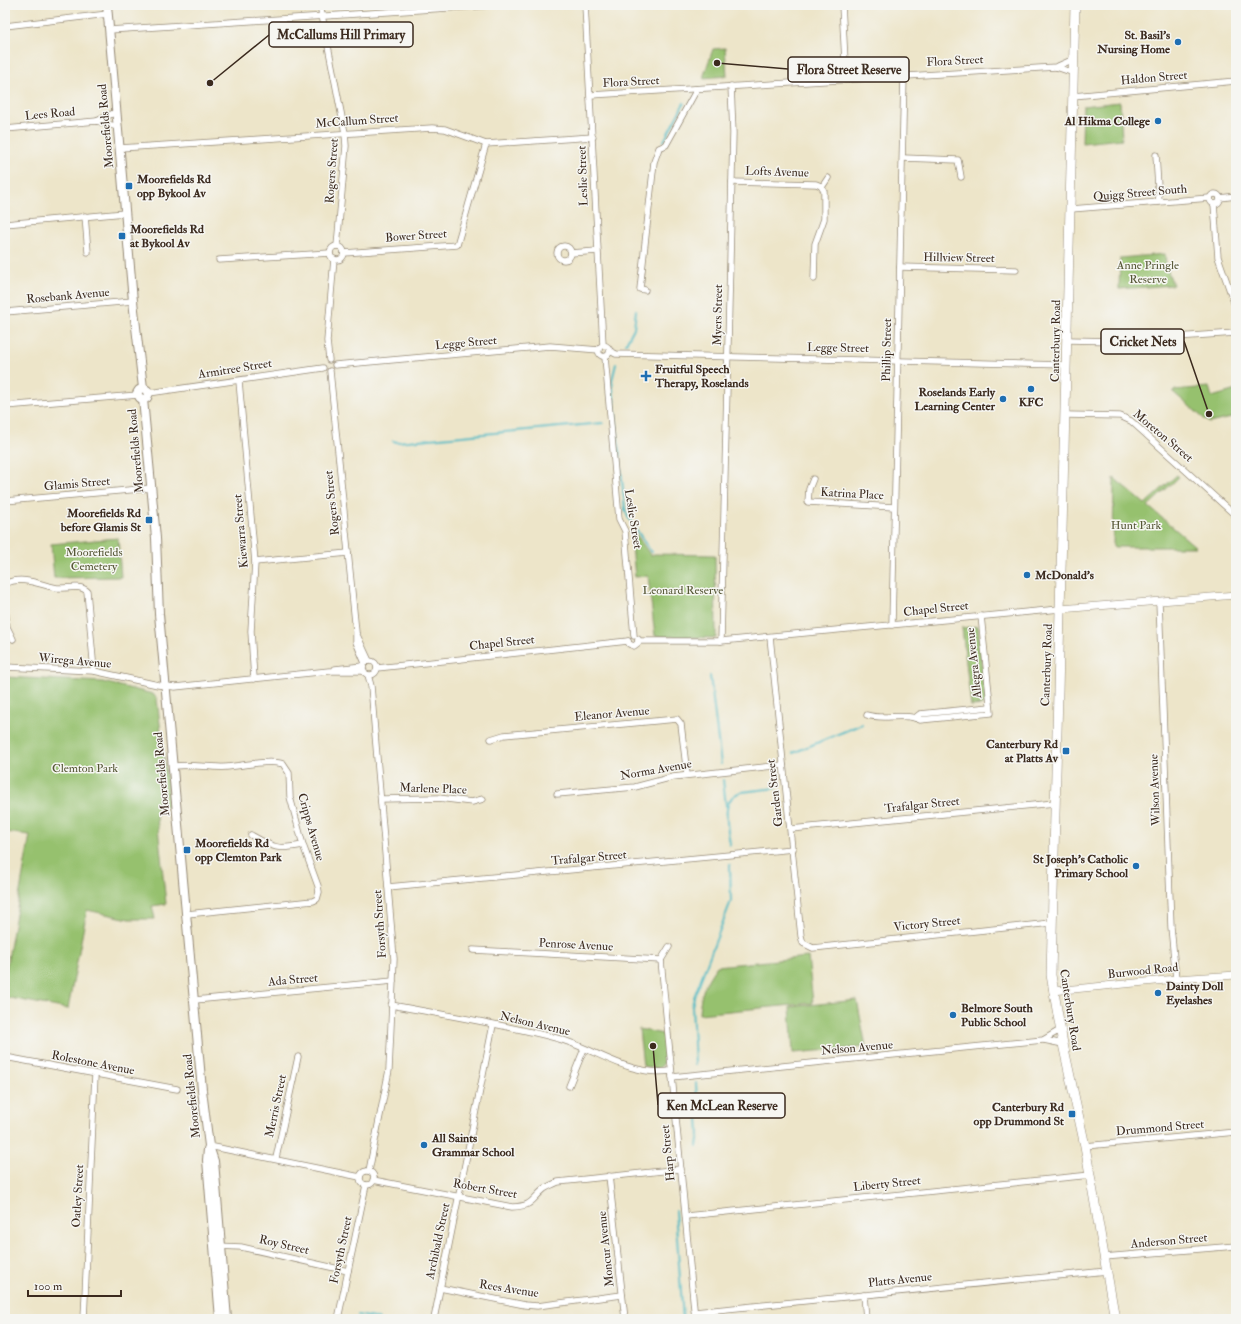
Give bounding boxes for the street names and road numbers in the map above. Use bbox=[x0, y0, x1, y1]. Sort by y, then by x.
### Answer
street label: Flora Street bbox=[926, 52, 984, 70]
street label: Haldon Street bbox=[1120, 68, 1188, 88]
street label: Flora Street bbox=[602, 73, 660, 91]
street label: Moorefields Road bbox=[95, 83, 117, 169]
street label: Lees Road bbox=[24, 104, 76, 124]
street label: McCallum Street bbox=[315, 111, 399, 131]
street label: Rogers Street bbox=[322, 138, 342, 204]
street label: Leslie Street bbox=[574, 145, 592, 206]
street label: Lofts Avenue bbox=[745, 163, 809, 181]
street label: Quigg Street South bbox=[1092, 181, 1188, 205]
street label: Bower Street bbox=[385, 226, 447, 246]
street label: Hillview Street bbox=[923, 250, 995, 266]
street label: Myers Street bbox=[710, 284, 726, 346]
street label: Rosebank Avenue bbox=[26, 285, 110, 307]
street label: Canterbury Road bbox=[1048, 299, 1064, 382]
street label: Phillip Street bbox=[879, 318, 895, 382]
street label: Legge Street bbox=[434, 333, 498, 353]
street label: Legge Street bbox=[807, 340, 869, 356]
street label: Armitree Street bbox=[196, 356, 273, 382]
street label: Moreton Street bbox=[1130, 407, 1196, 466]
street label: Moorefields Road bbox=[125, 408, 147, 494]
street label: Rogers Street bbox=[321, 470, 343, 536]
street label: Glamis Street bbox=[43, 474, 111, 494]
street label: Katrina Place bbox=[820, 485, 884, 503]
street label: Leslie Street bbox=[621, 488, 645, 550]
street label: Kiewarra Street bbox=[230, 493, 252, 569]
street label: Chapel Street bbox=[903, 598, 970, 620]
street label: Canterbury Road bbox=[1038, 623, 1056, 707]
street label: Allegra Avenue bbox=[963, 627, 985, 700]
street label: Chapel Street bbox=[469, 632, 536, 654]
street label: Wirega Avenue bbox=[37, 650, 112, 672]
street label: Eleanor Avenue bbox=[574, 703, 650, 725]
street label: Moorefields Road bbox=[151, 731, 173, 817]
street label: Wilson Avenue bbox=[1146, 754, 1164, 827]
street label: Norma Avenue bbox=[619, 756, 693, 784]
street label: Garden Street bbox=[763, 758, 787, 828]
street label: Marlene Place bbox=[399, 780, 467, 798]
street label: Cripps Avenue bbox=[294, 791, 328, 863]
street label: Trafalgar Street bbox=[884, 794, 961, 816]
street label: Trafalgar Street bbox=[551, 847, 627, 869]
street label: Forsyth Street bbox=[370, 889, 390, 959]
street label: Victory Street bbox=[893, 913, 961, 935]
street label: Penrose Avenue bbox=[538, 936, 614, 954]
street label: Burwood Road bbox=[1107, 960, 1179, 982]
street label: Canterbury Road bbox=[1056, 968, 1084, 1052]
street label: Ada Street bbox=[266, 970, 319, 990]
street label: Nelson Avenue bbox=[498, 1009, 572, 1039]
street label: Nelson Avenue bbox=[821, 1037, 893, 1059]
street label: Rolestone Avenue bbox=[50, 1048, 136, 1078]
street label: Moorefields Road bbox=[180, 1053, 204, 1139]
street label: Merris Street bbox=[262, 1073, 290, 1139]
street label: Drummond Street bbox=[1115, 1117, 1205, 1139]
street label: Harp Street bbox=[658, 1124, 678, 1182]
street label: Oatley Street bbox=[69, 1164, 87, 1228]
street label: Liberty Street bbox=[852, 1173, 922, 1195]
street label: Robert Street bbox=[452, 1176, 518, 1202]
street label: Archibald Street bbox=[422, 1201, 453, 1281]
street label: Moncur Avenue bbox=[595, 1210, 617, 1288]
street label: Forsyth Street bbox=[327, 1215, 355, 1285]
street label: Anderson Street bbox=[1129, 1230, 1208, 1252]
street label: Roy Street bbox=[258, 1232, 311, 1258]
street label: Platts Avenue bbox=[867, 1269, 933, 1291]
street label: Rees Avenue bbox=[478, 1277, 540, 1301]

